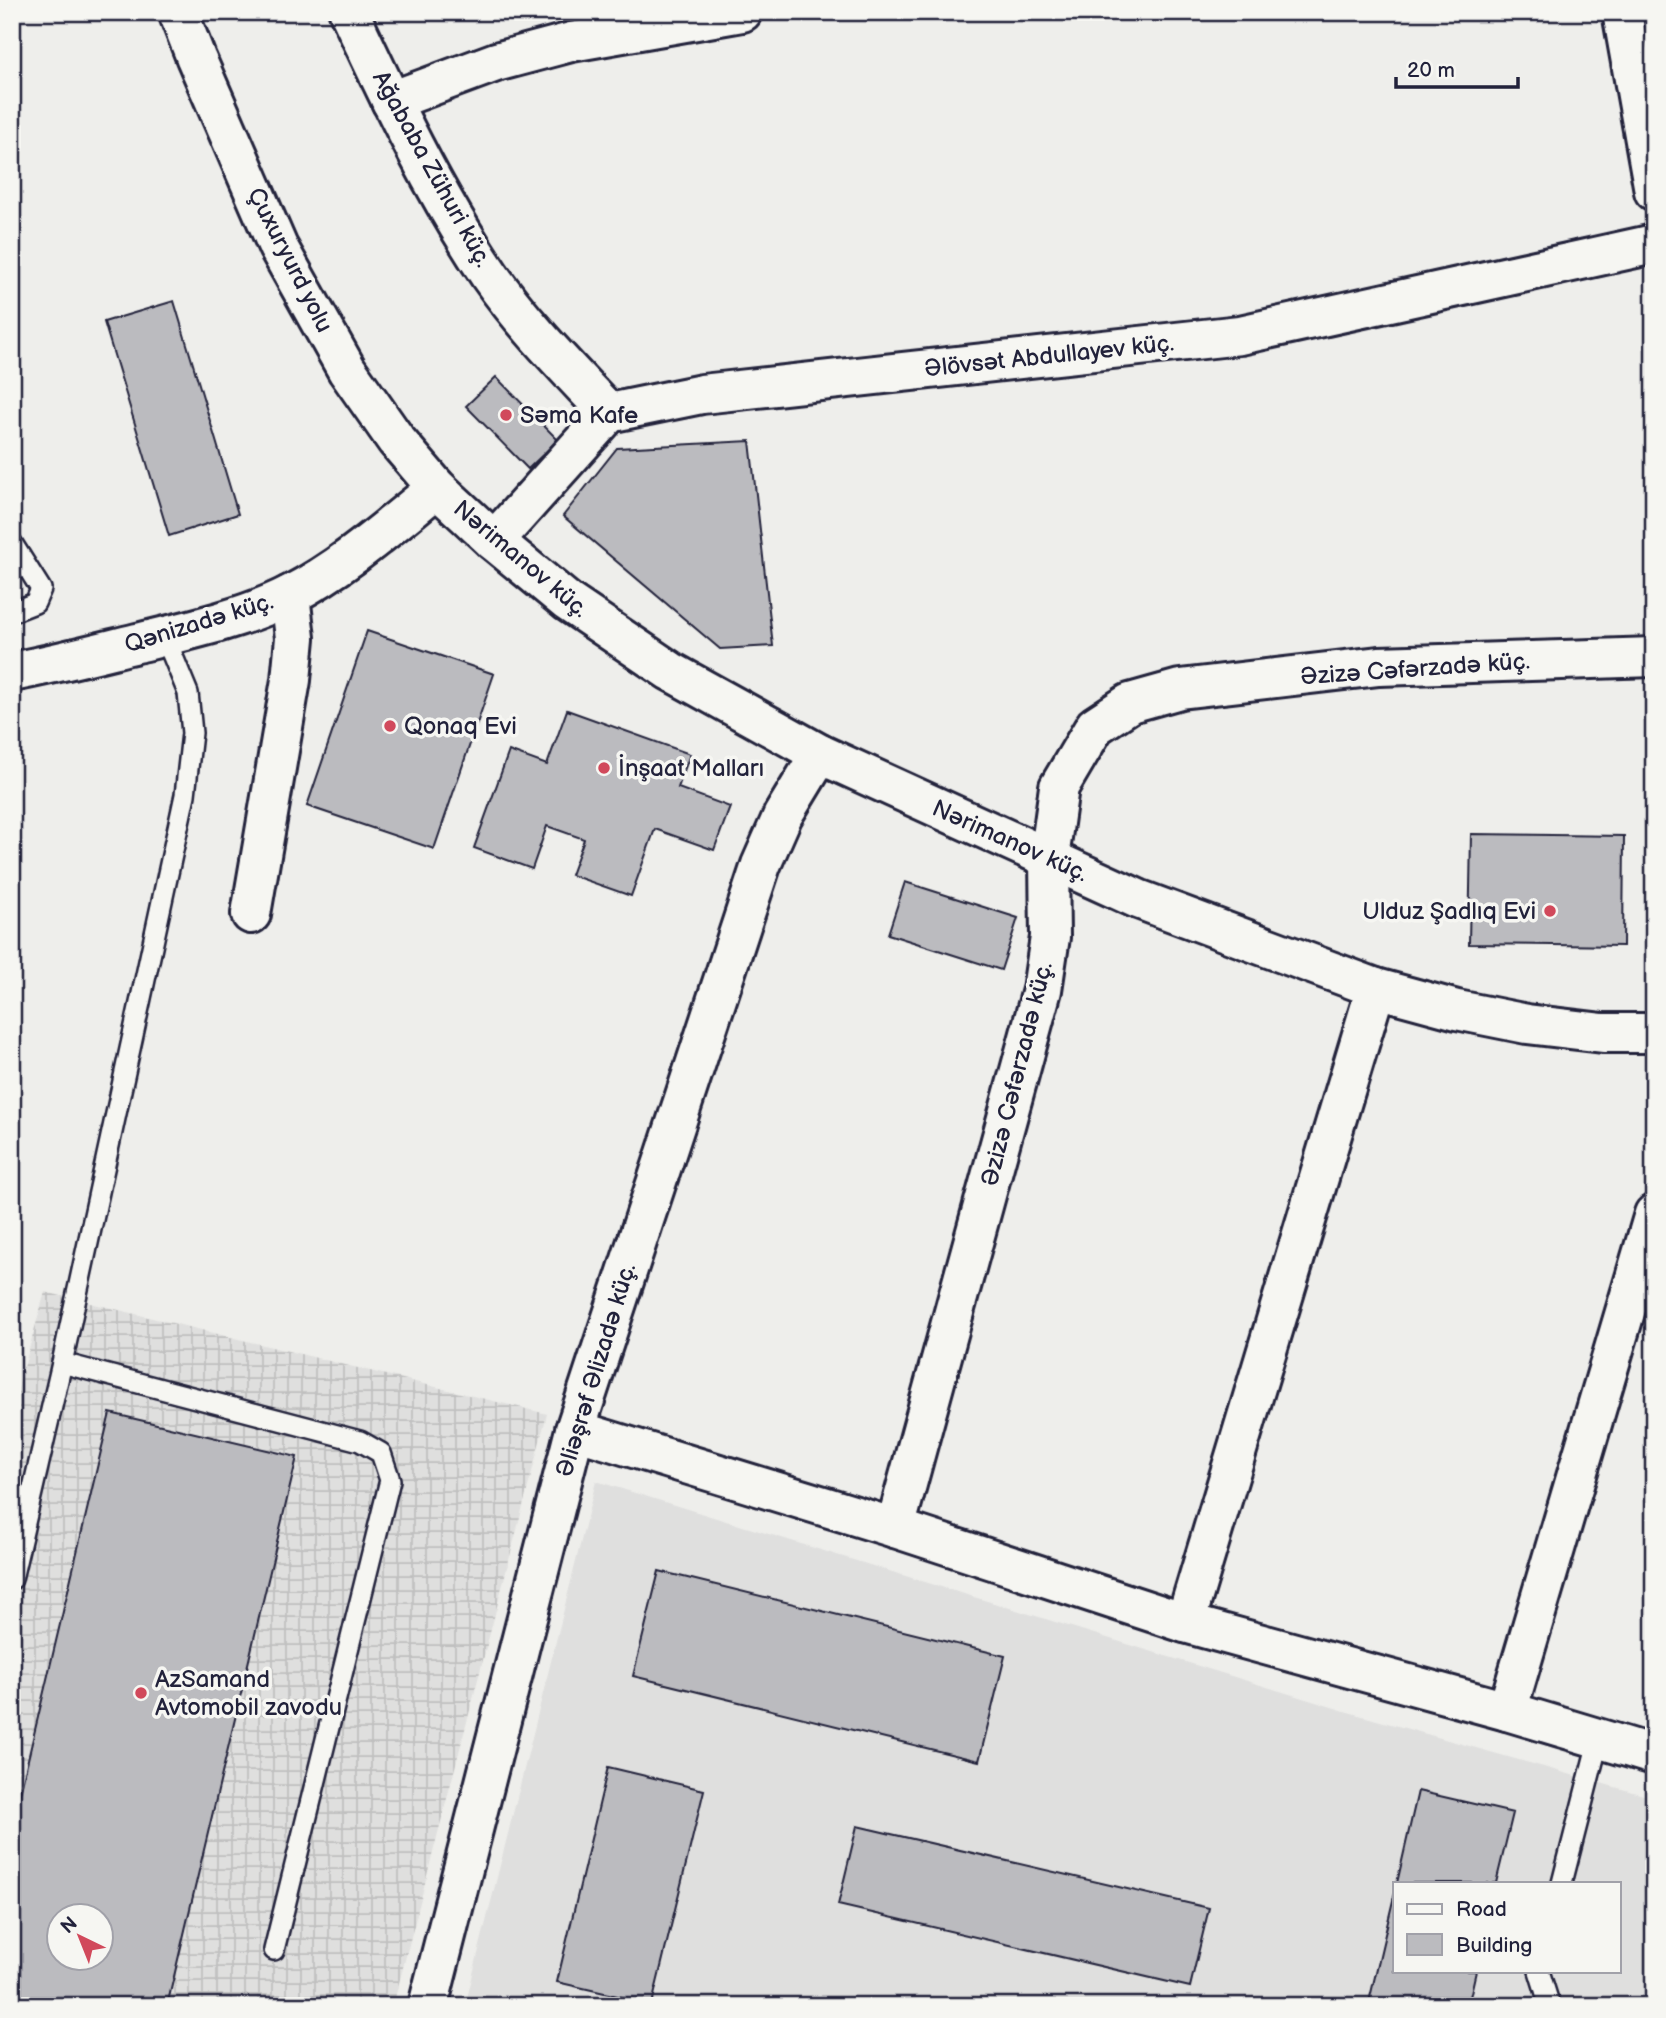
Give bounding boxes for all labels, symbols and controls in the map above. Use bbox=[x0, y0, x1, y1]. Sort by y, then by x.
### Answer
scale bar bbox=[1396, 46, 1519, 90]
text: 20 m bbox=[1407, 58, 1455, 83]
street label: Ağababa Zühuri küç. bbox=[366, 66, 498, 272]
street label: Çuxuryurd yolu bbox=[241, 183, 339, 337]
street label: Əlövsət Abdullayev küç. bbox=[923, 328, 1175, 384]
place label: Səma Kafe bbox=[520, 401, 638, 430]
marker: Səma Kafe bbox=[498, 407, 514, 423]
street label: Nərimanov küç. bbox=[447, 494, 595, 624]
street label: Qənizadə küç. bbox=[121, 587, 277, 659]
street label: Əzizə Cəfərzadə küç. bbox=[1299, 647, 1531, 691]
place label: Qonaq Evi bbox=[404, 712, 517, 741]
marker: Qonaq Evi bbox=[382, 718, 398, 734]
place label: İnşaat Malları bbox=[618, 754, 764, 783]
marker: İnşaat Malları bbox=[596, 760, 612, 776]
street label: Nərimanov küç. bbox=[928, 794, 1092, 888]
place label: Ulduz Şadlıq Evi bbox=[1362, 897, 1536, 926]
marker: Ulduz Şadlıq Evi bbox=[1542, 903, 1558, 919]
street label: Əzizə Cəfərzadə küç. bbox=[975, 959, 1059, 1189]
street label: Əliəşrəf Əlizadə küç. bbox=[550, 1260, 642, 1480]
place label: AzSamand Avtomobil zavodu bbox=[155, 1665, 342, 1722]
marker: AzSamand Avtomobil zavodu bbox=[133, 1685, 149, 1701]
legend bbox=[1393, 1882, 1620, 1972]
text: Road bbox=[1456, 1897, 1507, 1922]
north arrow bbox=[46, 1902, 116, 1972]
text: N bbox=[56, 1912, 82, 1939]
text: Building bbox=[1456, 1933, 1532, 1958]

